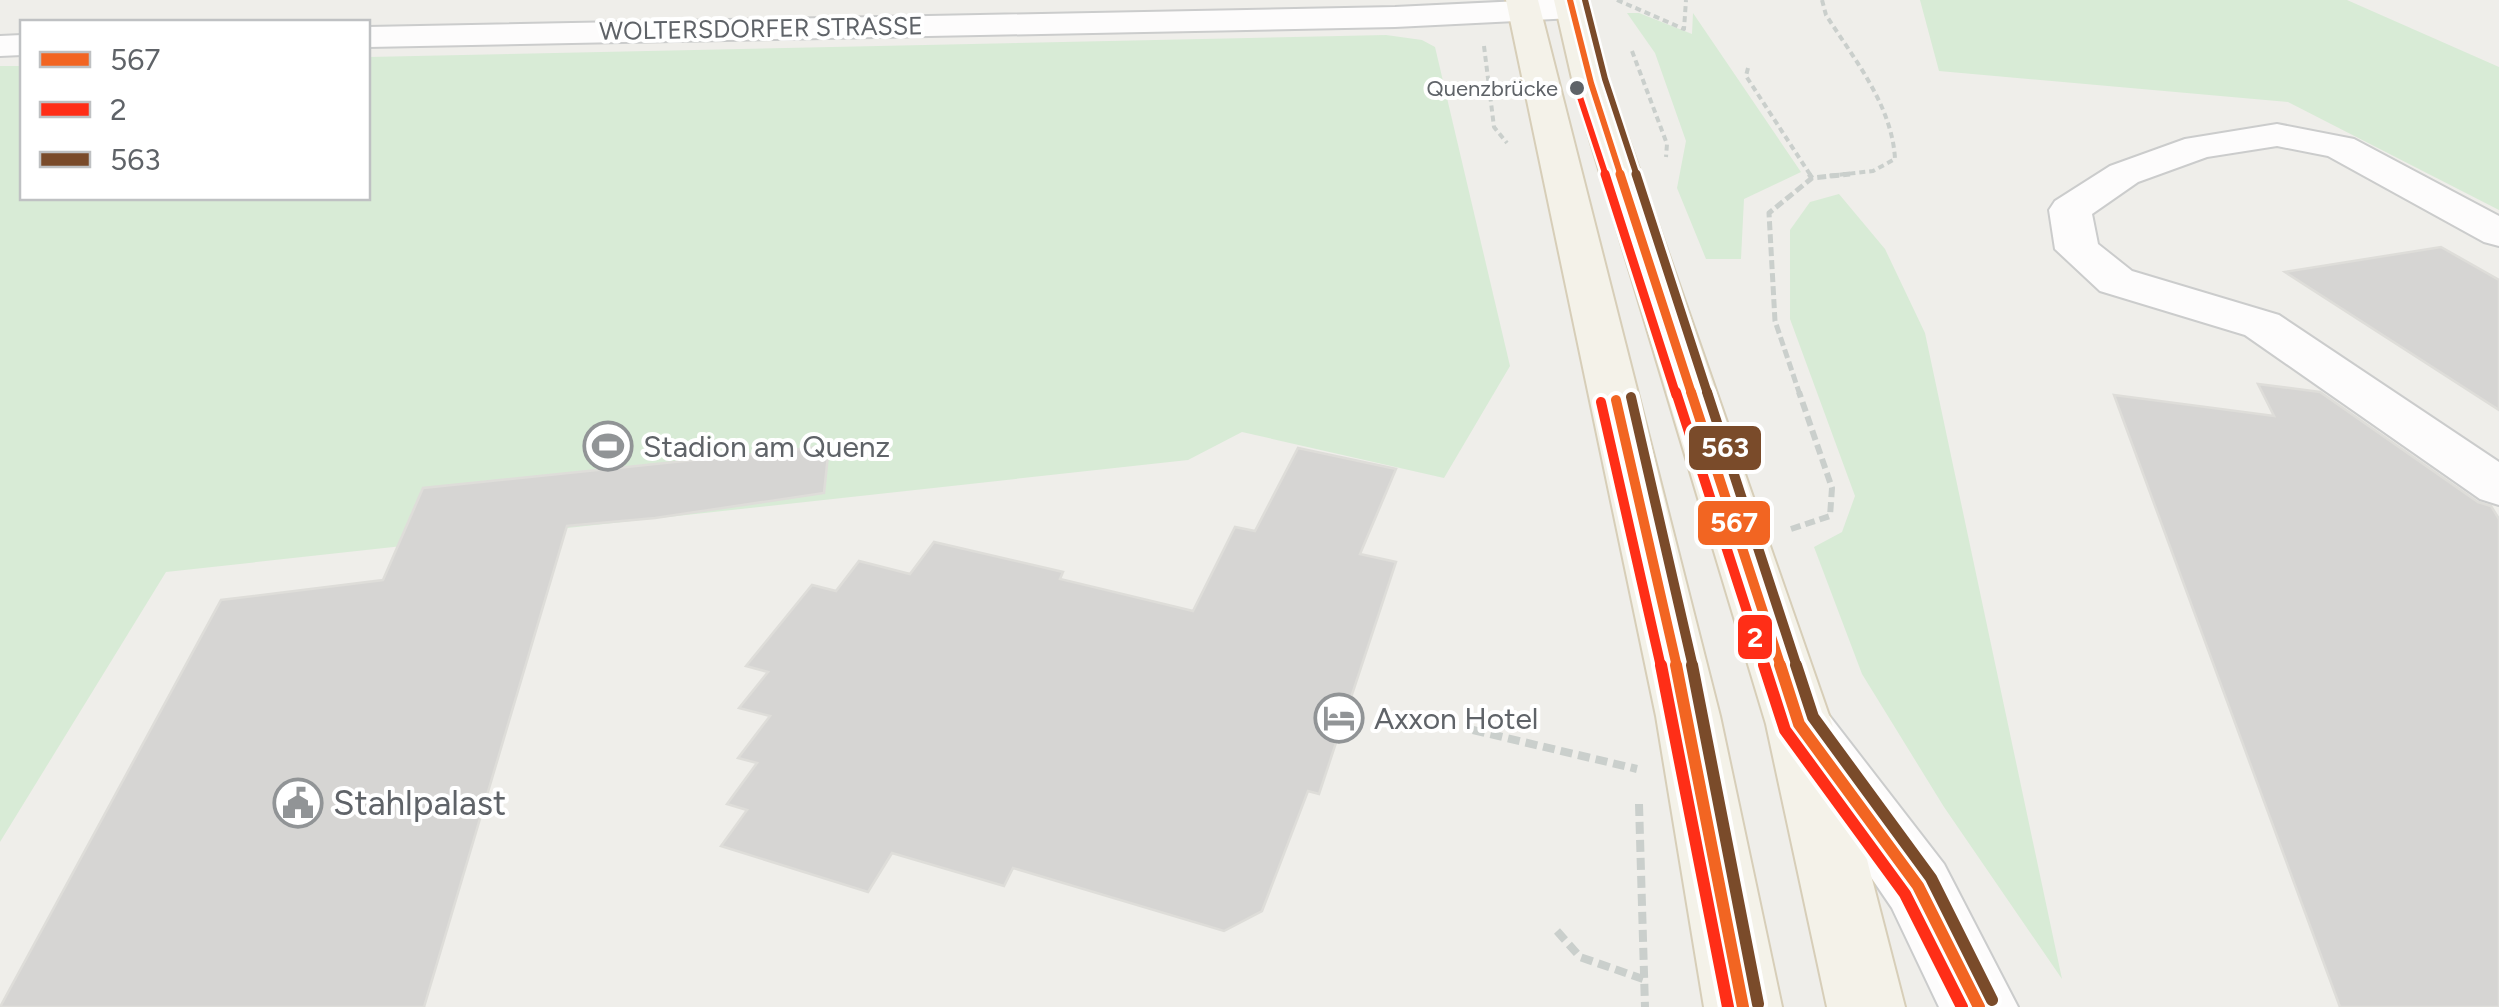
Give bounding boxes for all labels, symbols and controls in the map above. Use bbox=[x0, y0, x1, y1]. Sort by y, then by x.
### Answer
street label: WOLTERSDORFER STRASSE bbox=[599, 10, 923, 46]
legend bbox=[20, 20, 370, 200]
text: 567 bbox=[110, 41, 160, 78]
place label: Quenzbrücke bbox=[1427, 75, 1558, 102]
marker: Quenzbrücke bbox=[1567, 78, 1587, 98]
text: 2 bbox=[110, 91, 127, 128]
text: 563 bbox=[110, 141, 161, 178]
sports icon: Stadion am Quenz bbox=[582, 420, 634, 472]
line badge: 563 bbox=[1687, 424, 1763, 472]
place label: Stadion am Quenz bbox=[643, 428, 890, 465]
text: 563 bbox=[1701, 430, 1749, 464]
line badge: 567 bbox=[1696, 499, 1772, 547]
text: 567 bbox=[1710, 505, 1758, 539]
line badge: 2 bbox=[1736, 613, 1774, 661]
text: 2 bbox=[1747, 620, 1763, 654]
hotel icon: Axxon Hotel bbox=[1313, 692, 1365, 744]
place label: Axxon Hotel bbox=[1374, 700, 1538, 737]
public building icon: Stahlpalast bbox=[272, 777, 324, 829]
place label: Stahlpalast bbox=[333, 782, 506, 824]

